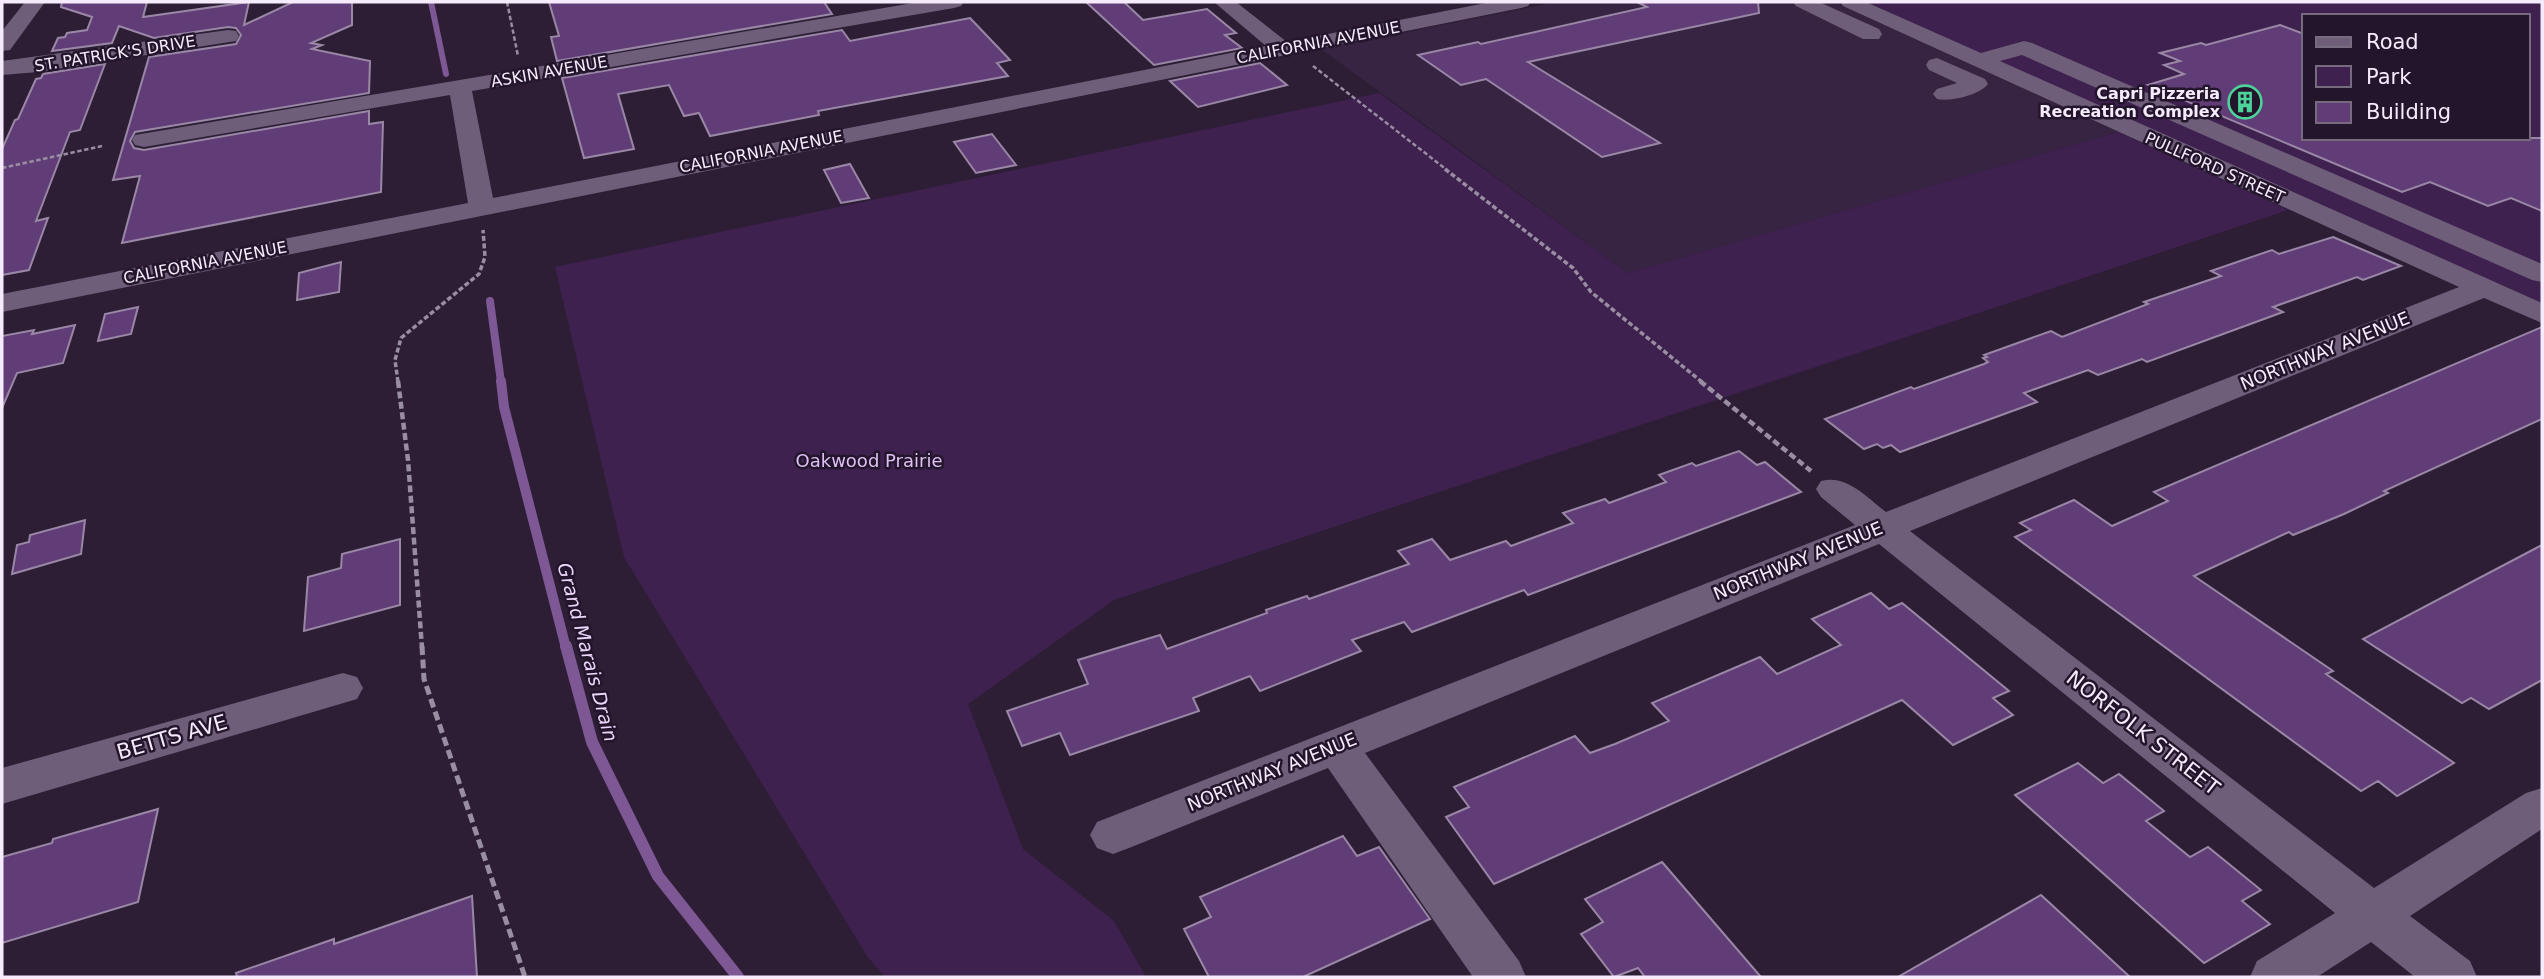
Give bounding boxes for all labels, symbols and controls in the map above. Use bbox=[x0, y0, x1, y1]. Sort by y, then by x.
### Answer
legend bbox=[2302, 14, 2530, 140]
street label: CALIFORNIA AVENUE bbox=[1235, 17, 1401, 68]
text: Road bbox=[2366, 30, 2419, 54]
street label: ST. PATRICK'S DRIVE bbox=[33, 31, 197, 76]
street label: ASKIN AVENUE bbox=[489, 52, 609, 91]
text: Park bbox=[2366, 65, 2412, 89]
building icon: Capri Pizzeria Recreation Complex bbox=[2226, 83, 2264, 121]
place label: Capri Pizzeria Recreation Complex bbox=[2039, 84, 2221, 121]
text: Building bbox=[2366, 100, 2451, 124]
street label: CALIFORNIA AVENUE bbox=[678, 126, 844, 177]
street label: PULLFORD STREET bbox=[2142, 128, 2288, 207]
street label: CALIFORNIA AVENUE bbox=[122, 237, 288, 288]
street label: NORTHWAY AVENUE bbox=[2237, 307, 2413, 394]
park label: Oakwood Prairie bbox=[796, 450, 942, 471]
street label: NORTHWAY AVENUE bbox=[1710, 517, 1886, 604]
water label: Grand Marais Drain bbox=[554, 560, 622, 744]
street label: NORFOLK STREET bbox=[2062, 666, 2224, 800]
street label: BETTS AVE bbox=[114, 710, 230, 764]
street label: NORTHWAY AVENUE bbox=[1184, 728, 1360, 815]

